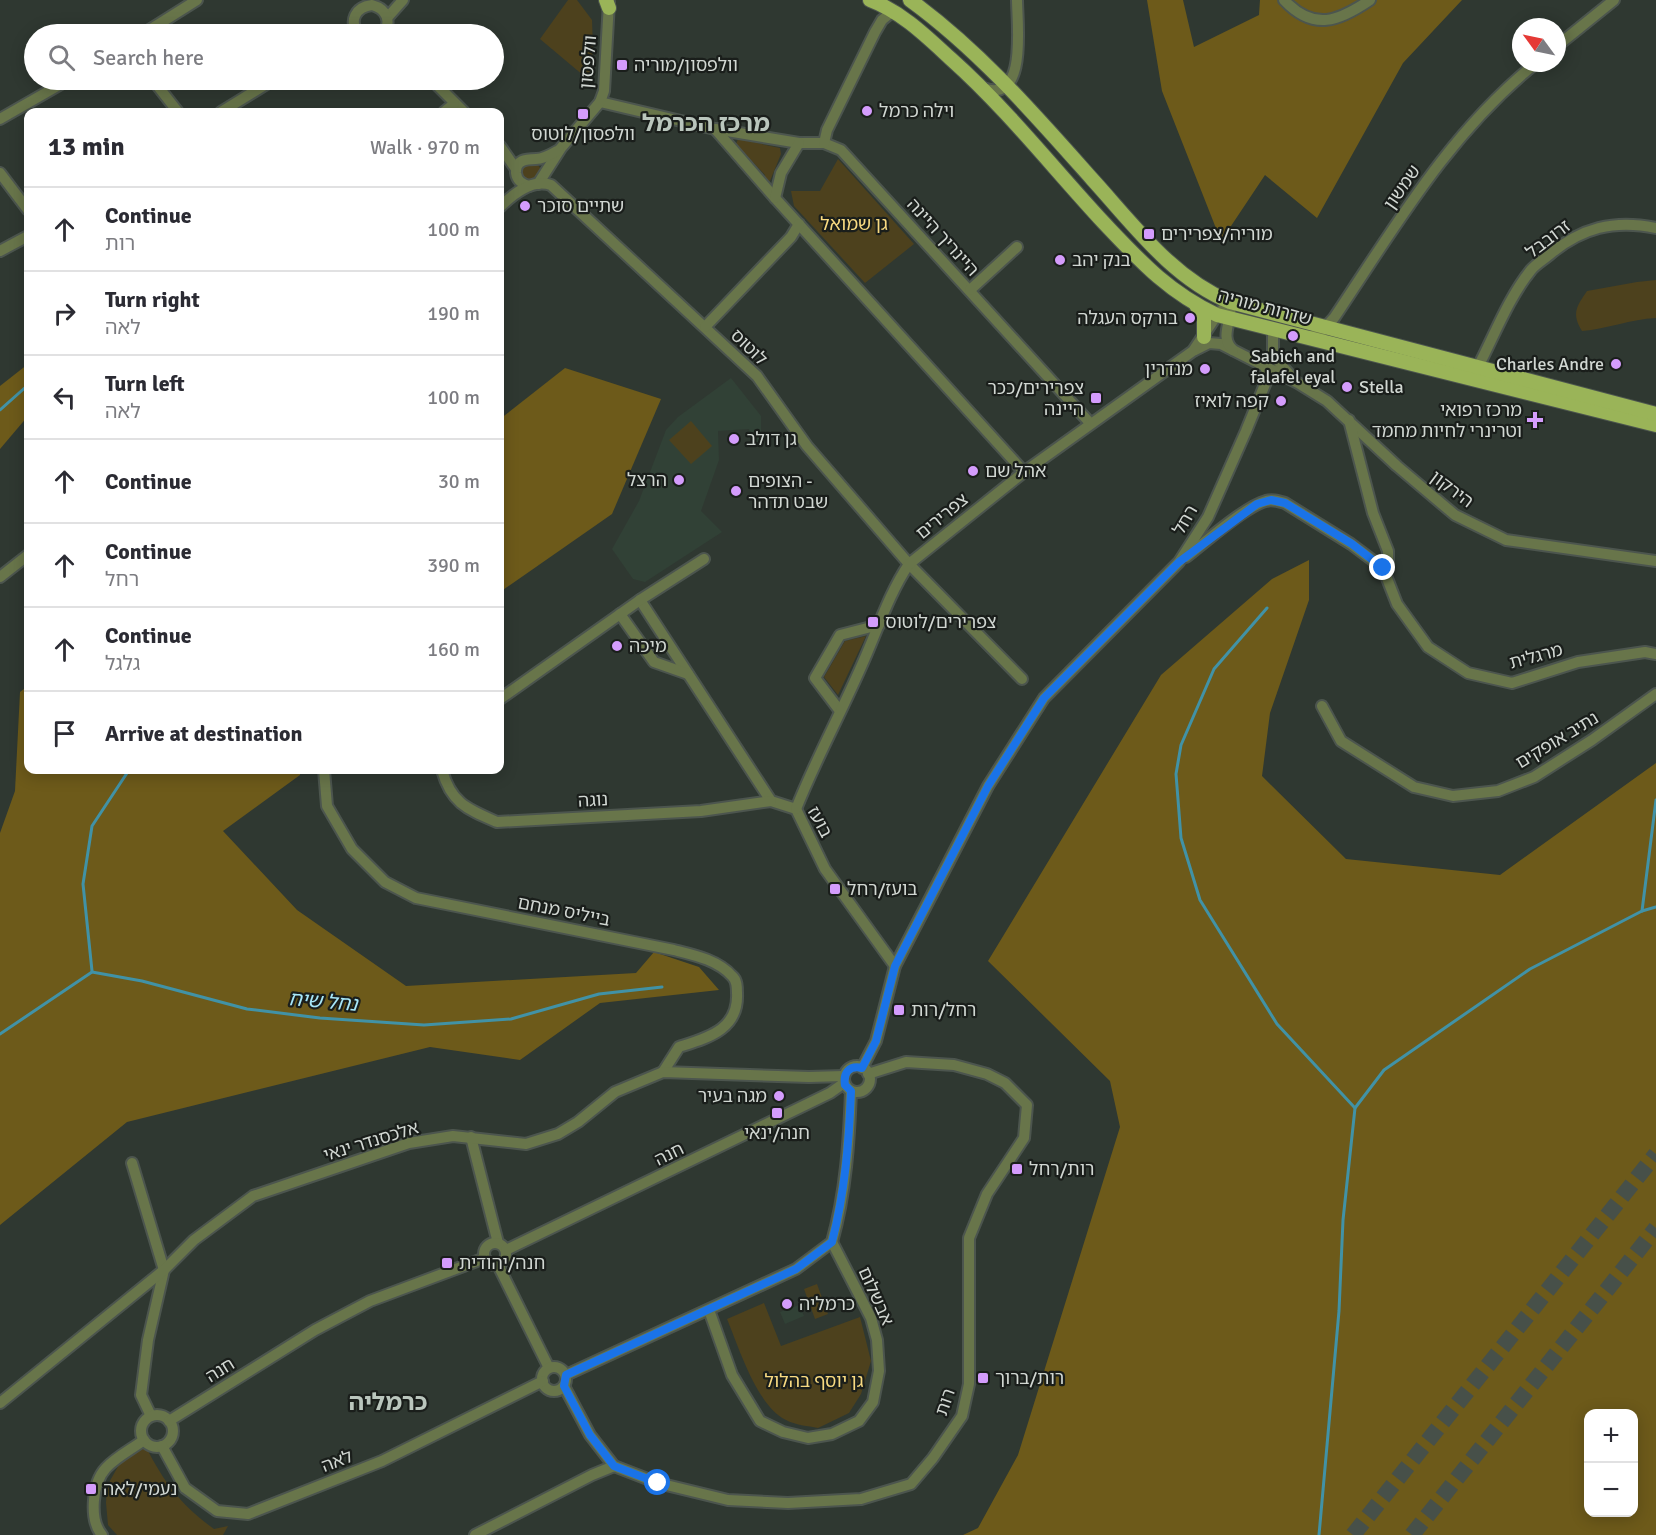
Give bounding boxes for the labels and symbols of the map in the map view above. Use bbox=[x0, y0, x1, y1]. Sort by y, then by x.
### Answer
north arrow bbox=[1512, 18, 1566, 72]
street label: וולפסון bbox=[575, 34, 601, 90]
place label: וולפסון/מוריה bbox=[634, 54, 738, 76]
marker: וולפסון/מוריה bbox=[615, 58, 629, 72]
place label: וילה כרמל bbox=[879, 100, 954, 122]
marker: וילה כרמל bbox=[860, 104, 874, 118]
marker: וולפסון/לוטוס bbox=[576, 107, 590, 121]
district label: מרכז הכרמל bbox=[642, 108, 770, 138]
place label: וולפסון/לוטוס bbox=[531, 123, 635, 145]
street label: שמשון bbox=[1379, 160, 1425, 214]
street label: היינריך היינה bbox=[902, 194, 984, 280]
place label: שתיים סוכר bbox=[537, 195, 624, 217]
marker: שתיים סוכר bbox=[518, 199, 532, 213]
park label: גן שמואל bbox=[820, 213, 888, 235]
street label: זרובבל bbox=[1521, 215, 1575, 263]
place label: מוריה/צפרירים bbox=[1161, 223, 1273, 245]
marker: מוריה/צפרירים bbox=[1142, 227, 1156, 241]
place label: בנק יהב bbox=[1072, 249, 1131, 271]
marker: בנק יהב bbox=[1053, 253, 1067, 267]
street label: שדרות מוריה bbox=[1216, 284, 1314, 330]
place label: בורקס העגלה bbox=[1077, 307, 1178, 329]
marker: בורקס העגלה bbox=[1183, 311, 1197, 325]
street label: לוטוס bbox=[726, 324, 772, 370]
marker: Sabich and falafel eyal bbox=[1286, 329, 1300, 343]
place label: Sabich and falafel eyal bbox=[1250, 345, 1336, 388]
place label: Charles Andre bbox=[1496, 353, 1604, 375]
marker: Charles Andre bbox=[1609, 357, 1623, 371]
place label: מנדרין bbox=[1145, 358, 1193, 380]
marker: מנדרין bbox=[1198, 362, 1212, 376]
place label: Stella bbox=[1359, 376, 1404, 398]
place label: צפרירים/ככר היינה bbox=[987, 377, 1084, 420]
marker: Stella bbox=[1340, 380, 1354, 394]
place label: קפה לואיז bbox=[1195, 390, 1269, 412]
marker: צפרירים/ככר היינה bbox=[1089, 391, 1103, 405]
marker: קפה לואיז bbox=[1274, 394, 1288, 408]
place label: מרכז רפואי וטרינרי לחיות מחמד bbox=[1372, 399, 1522, 442]
marker: מרכז רפואי וטרינרי לחיות מחמד bbox=[1526, 411, 1544, 429]
place label: גן דולב bbox=[746, 428, 797, 450]
marker: גן דולב bbox=[727, 432, 741, 446]
place label: אהל שם bbox=[985, 460, 1046, 482]
marker: אהל שם bbox=[966, 464, 980, 478]
street label: הירקון bbox=[1426, 466, 1478, 512]
place label: הרצל bbox=[627, 469, 667, 491]
place label: הצופים - שבט תדהר bbox=[748, 470, 828, 513]
marker: הרצל bbox=[672, 473, 686, 487]
marker: הצופים - שבט תדהר bbox=[729, 484, 743, 498]
street label: צפרירים bbox=[911, 488, 973, 544]
street label: רחל bbox=[1168, 501, 1202, 539]
route end bbox=[1369, 554, 1395, 580]
place label: צפרירים/לוטוס bbox=[885, 611, 997, 633]
marker: צפרירים/לוטוס bbox=[866, 615, 880, 629]
place label: מיכה bbox=[629, 635, 667, 657]
street label: מרגלית bbox=[1507, 638, 1565, 674]
marker: מיכה bbox=[610, 639, 624, 653]
street label: נתיב אופקים bbox=[1512, 707, 1602, 773]
street label: נוגה bbox=[577, 788, 609, 812]
street label: בועז bbox=[803, 803, 837, 841]
place label: בועז/רחל bbox=[847, 878, 918, 900]
marker: בועז/רחל bbox=[828, 882, 842, 896]
street label: בייליס מנחם bbox=[516, 891, 612, 931]
water label: נחל שיח bbox=[287, 986, 360, 1017]
place label: רחל/רות bbox=[911, 999, 976, 1021]
marker: רחל/רות bbox=[892, 1003, 906, 1017]
place label: מגה בעיר bbox=[698, 1085, 767, 1107]
marker: מגה בעיר bbox=[772, 1089, 786, 1103]
marker: חנה/ינאי bbox=[770, 1106, 784, 1120]
street label: אלכסנדר ינאי bbox=[321, 1116, 421, 1166]
place label: חנה/ינאי bbox=[744, 1122, 810, 1144]
street label: חנה bbox=[651, 1138, 687, 1170]
place label: רות/רחל bbox=[1029, 1158, 1094, 1180]
marker: רות/רחל bbox=[1010, 1162, 1024, 1176]
place label: חנה/יהודית bbox=[459, 1252, 545, 1274]
marker: חנה/יהודית bbox=[440, 1256, 454, 1270]
street label: אבשלום bbox=[853, 1263, 899, 1329]
place label: כרמליה bbox=[799, 1293, 855, 1315]
marker: כרמליה bbox=[780, 1297, 794, 1311]
street label: חנה bbox=[201, 1353, 239, 1387]
place label: רות/ברוך bbox=[995, 1367, 1064, 1389]
park label: גן יוסף בהלול bbox=[764, 1370, 864, 1392]
marker: רות/ברוך bbox=[976, 1371, 990, 1385]
street label: רות bbox=[930, 1386, 960, 1418]
district label: כרמליה bbox=[349, 1387, 427, 1417]
street label: לאה bbox=[318, 1445, 356, 1477]
route start bbox=[644, 1469, 670, 1495]
place label: נעמי/לאה bbox=[103, 1478, 177, 1500]
marker: נעמי/לאה bbox=[84, 1482, 98, 1496]

